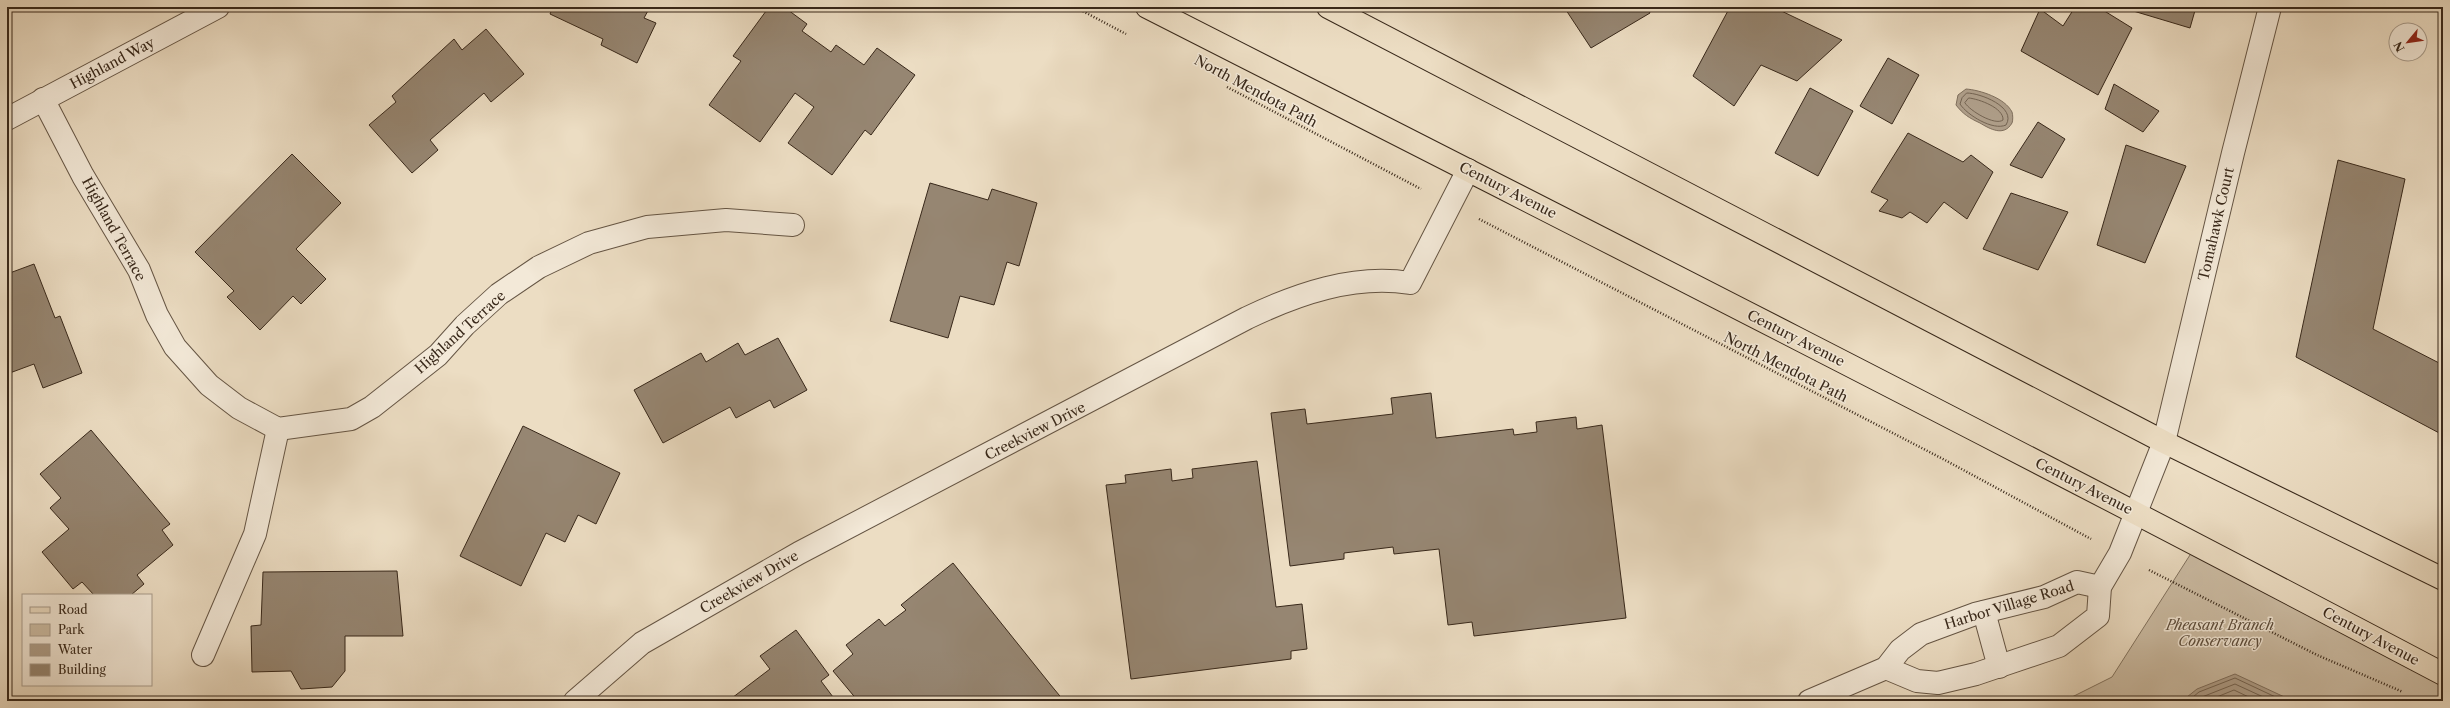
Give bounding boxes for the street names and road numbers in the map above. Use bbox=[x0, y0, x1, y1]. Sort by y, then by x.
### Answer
street label: Highland Way bbox=[67, 33, 158, 93]
street label: North Mendota Path bbox=[1191, 51, 1321, 131]
street label: Century Avenue bbox=[1456, 158, 1560, 222]
street label: Tomahawk Court bbox=[2194, 166, 2238, 282]
street label: Highland Terrace bbox=[78, 174, 150, 284]
street label: Highland Terrace bbox=[411, 286, 509, 377]
street label: Century Avenue bbox=[1744, 306, 1848, 370]
street label: North Mendota Path bbox=[1721, 328, 1851, 406]
street label: Creekview Drive bbox=[982, 398, 1089, 464]
street label: Century Avenue bbox=[2032, 454, 2136, 518]
street label: Creekview Drive bbox=[697, 546, 802, 617]
street label: Harbor Village Road bbox=[1942, 577, 2076, 633]
street label: Century Avenue bbox=[2319, 603, 2423, 669]

